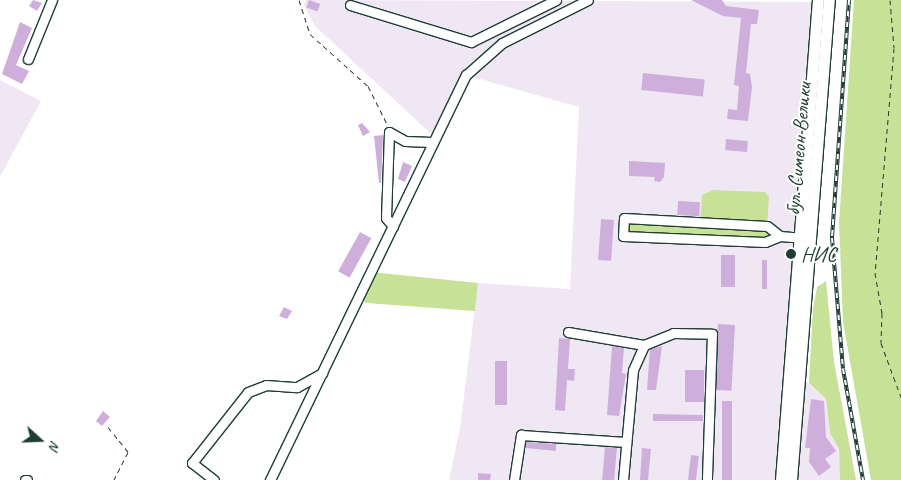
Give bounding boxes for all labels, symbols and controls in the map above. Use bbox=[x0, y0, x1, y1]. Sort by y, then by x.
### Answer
street label: бул. Симеон Велики bbox=[780, 81, 816, 217]
place label: НИС bbox=[801, 241, 836, 267]
marker: НИС bbox=[785, 248, 797, 260]
north arrow bbox=[15, 415, 65, 465]
text: N bbox=[45, 438, 64, 452]

